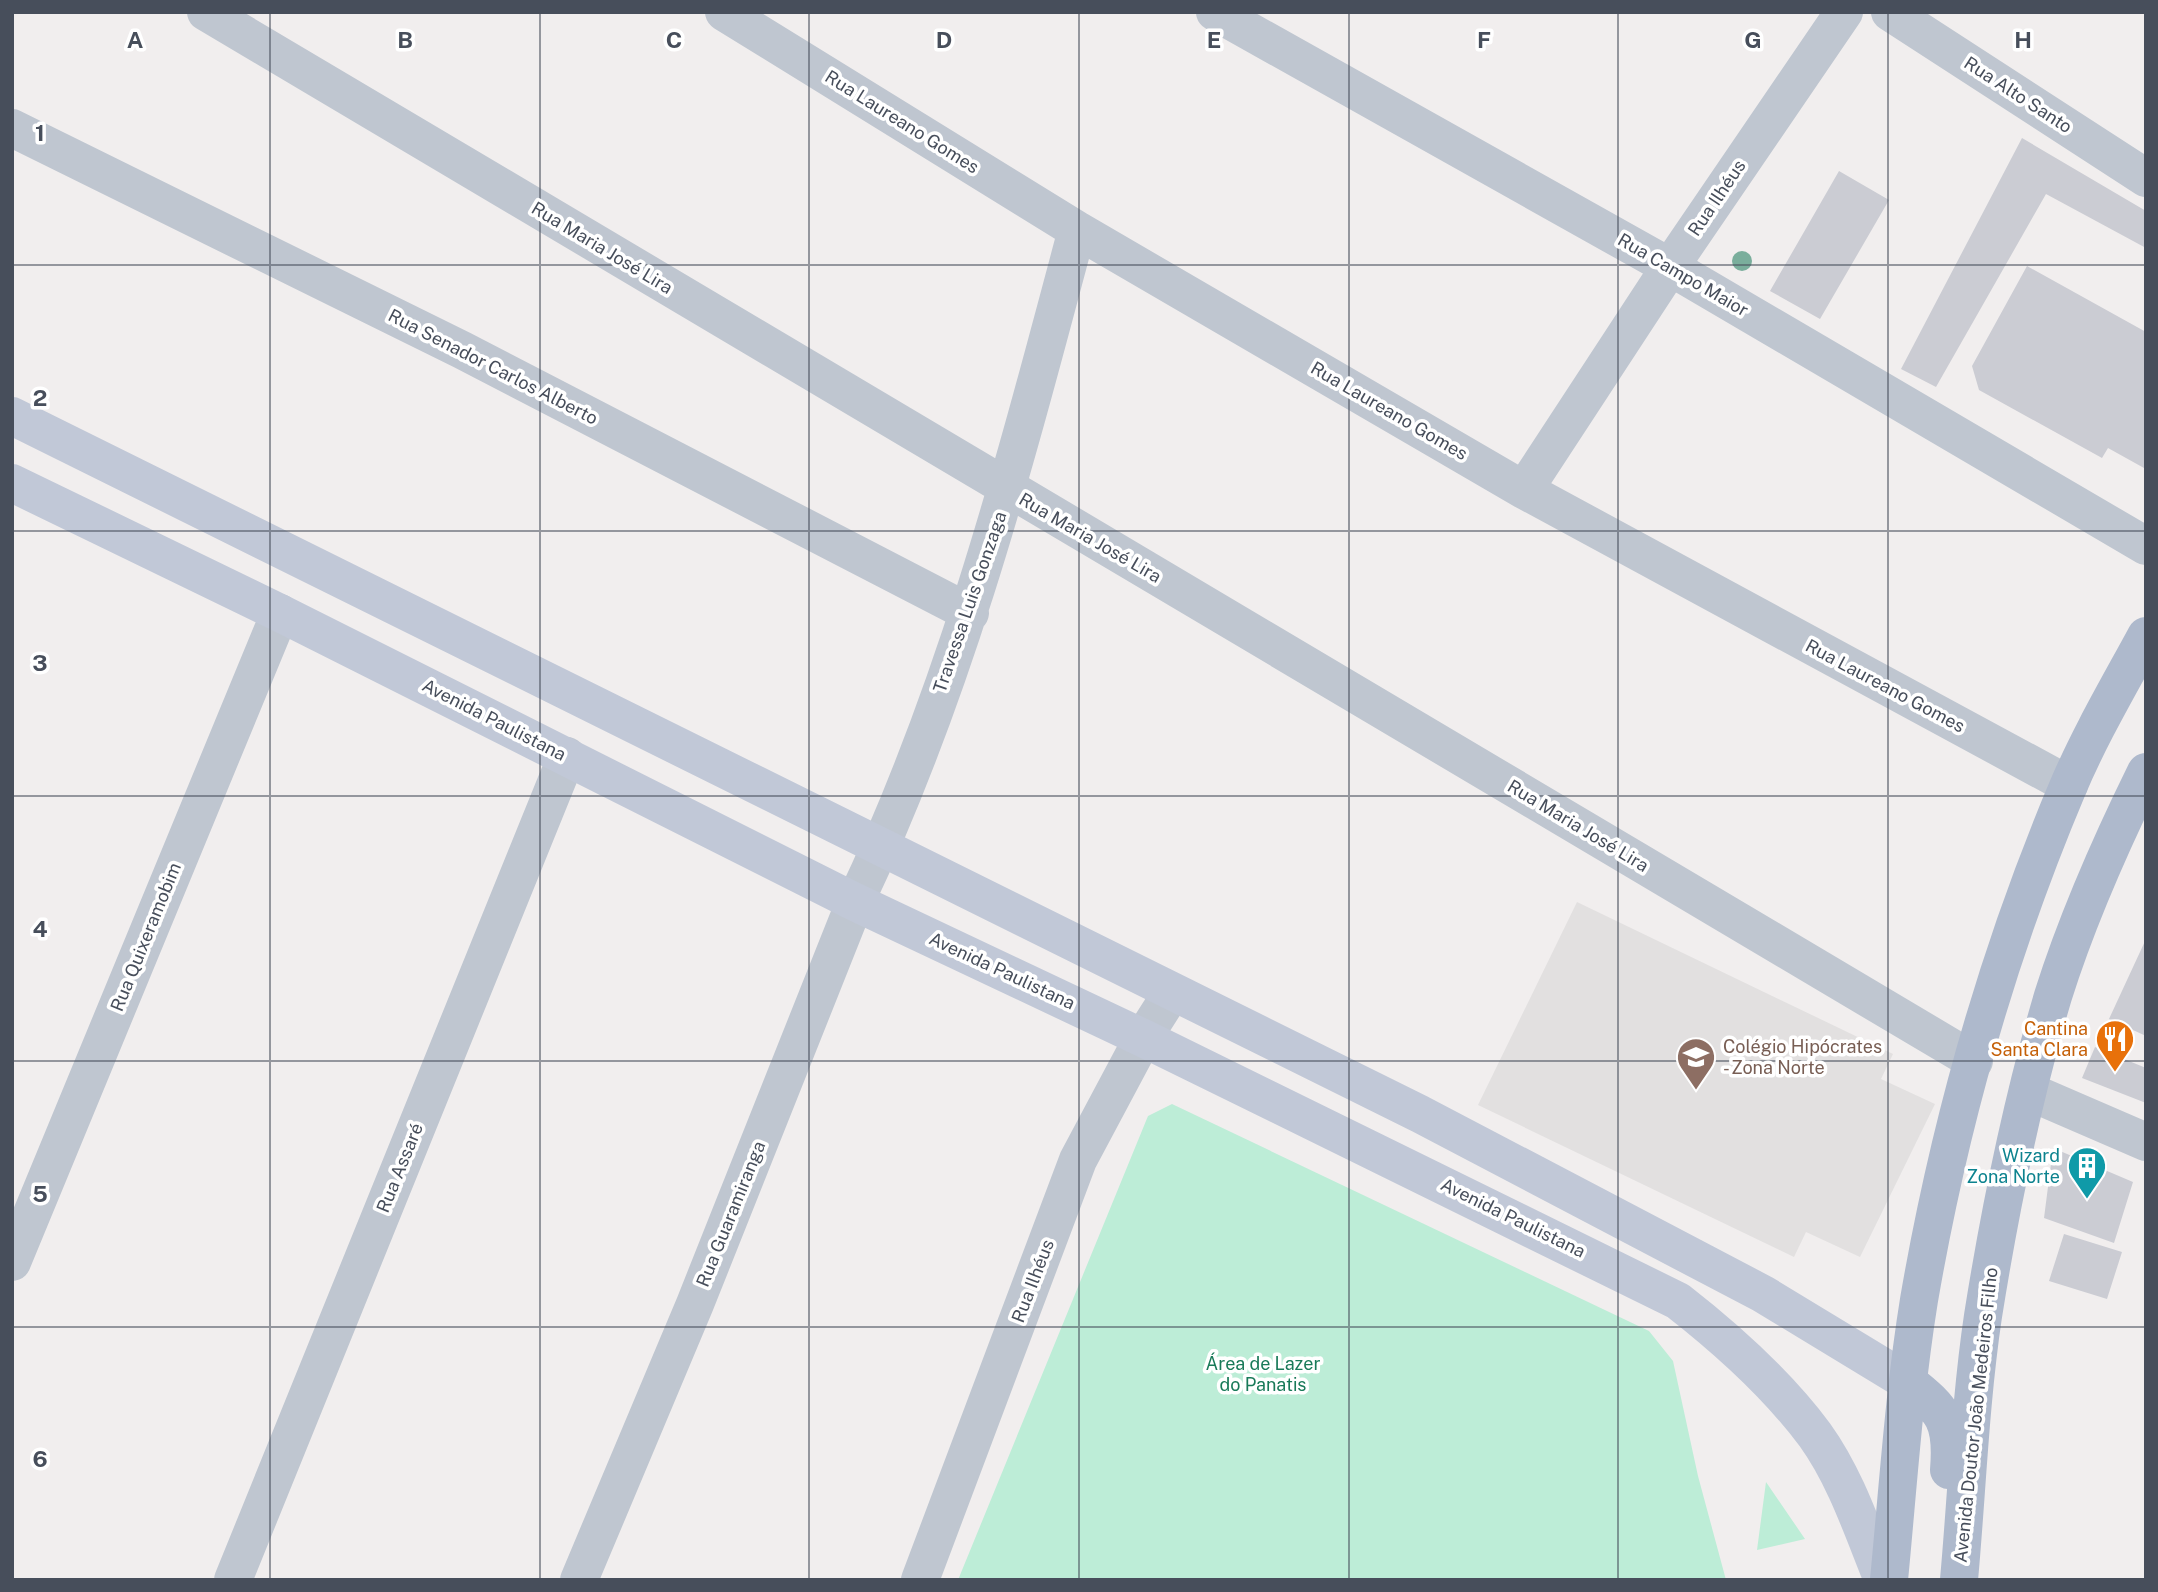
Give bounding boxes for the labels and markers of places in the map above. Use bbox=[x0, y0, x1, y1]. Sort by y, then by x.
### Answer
place label: Cantina Santa Clara bbox=[1990, 1018, 2088, 1060]
restaurant icon: Cantina Santa Clara bbox=[2094, 1018, 2136, 1073]
school or university icon: Colégio Hipócrates - Zona Norte bbox=[1675, 1036, 1717, 1091]
place label: Colégio Hipócrates - Zona Norte bbox=[1723, 1036, 1882, 1078]
place label: Wizard Zona Norte bbox=[1967, 1145, 2060, 1187]
building icon: Wizard Zona Norte bbox=[2066, 1145, 2108, 1200]

